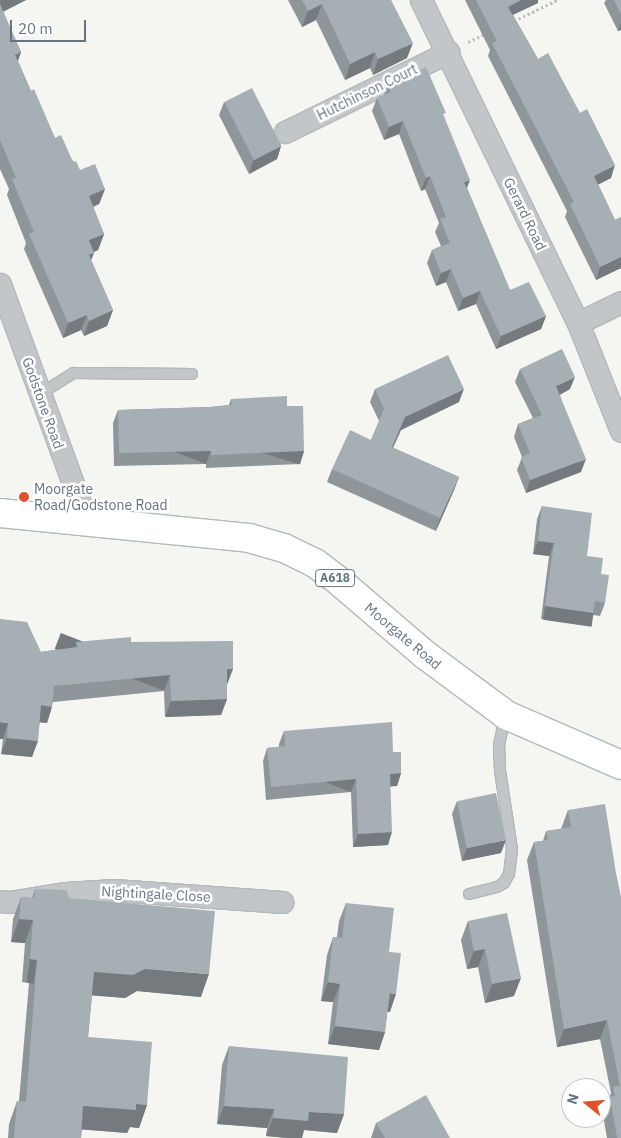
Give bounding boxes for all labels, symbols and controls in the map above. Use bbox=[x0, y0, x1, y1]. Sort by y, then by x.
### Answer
scale bar bbox=[12, 10, 89, 42]
text: 20 m bbox=[18, 19, 53, 38]
street label: Hutchinson Court bbox=[314, 60, 420, 124]
street label: Gerard Road bbox=[500, 175, 550, 253]
street label: Godstone Road bbox=[19, 355, 67, 451]
place label: Moorgate Road/Godstone Road bbox=[34, 481, 168, 514]
marker: Moorgate Road/Godstone Road bbox=[18, 491, 30, 503]
road number: A618 bbox=[315, 568, 355, 588]
street label: Moorgate Road bbox=[361, 599, 445, 673]
street label: Nightingale Close bbox=[101, 883, 211, 905]
north arrow bbox=[561, 1078, 611, 1128]
text: N bbox=[563, 1091, 583, 1106]

